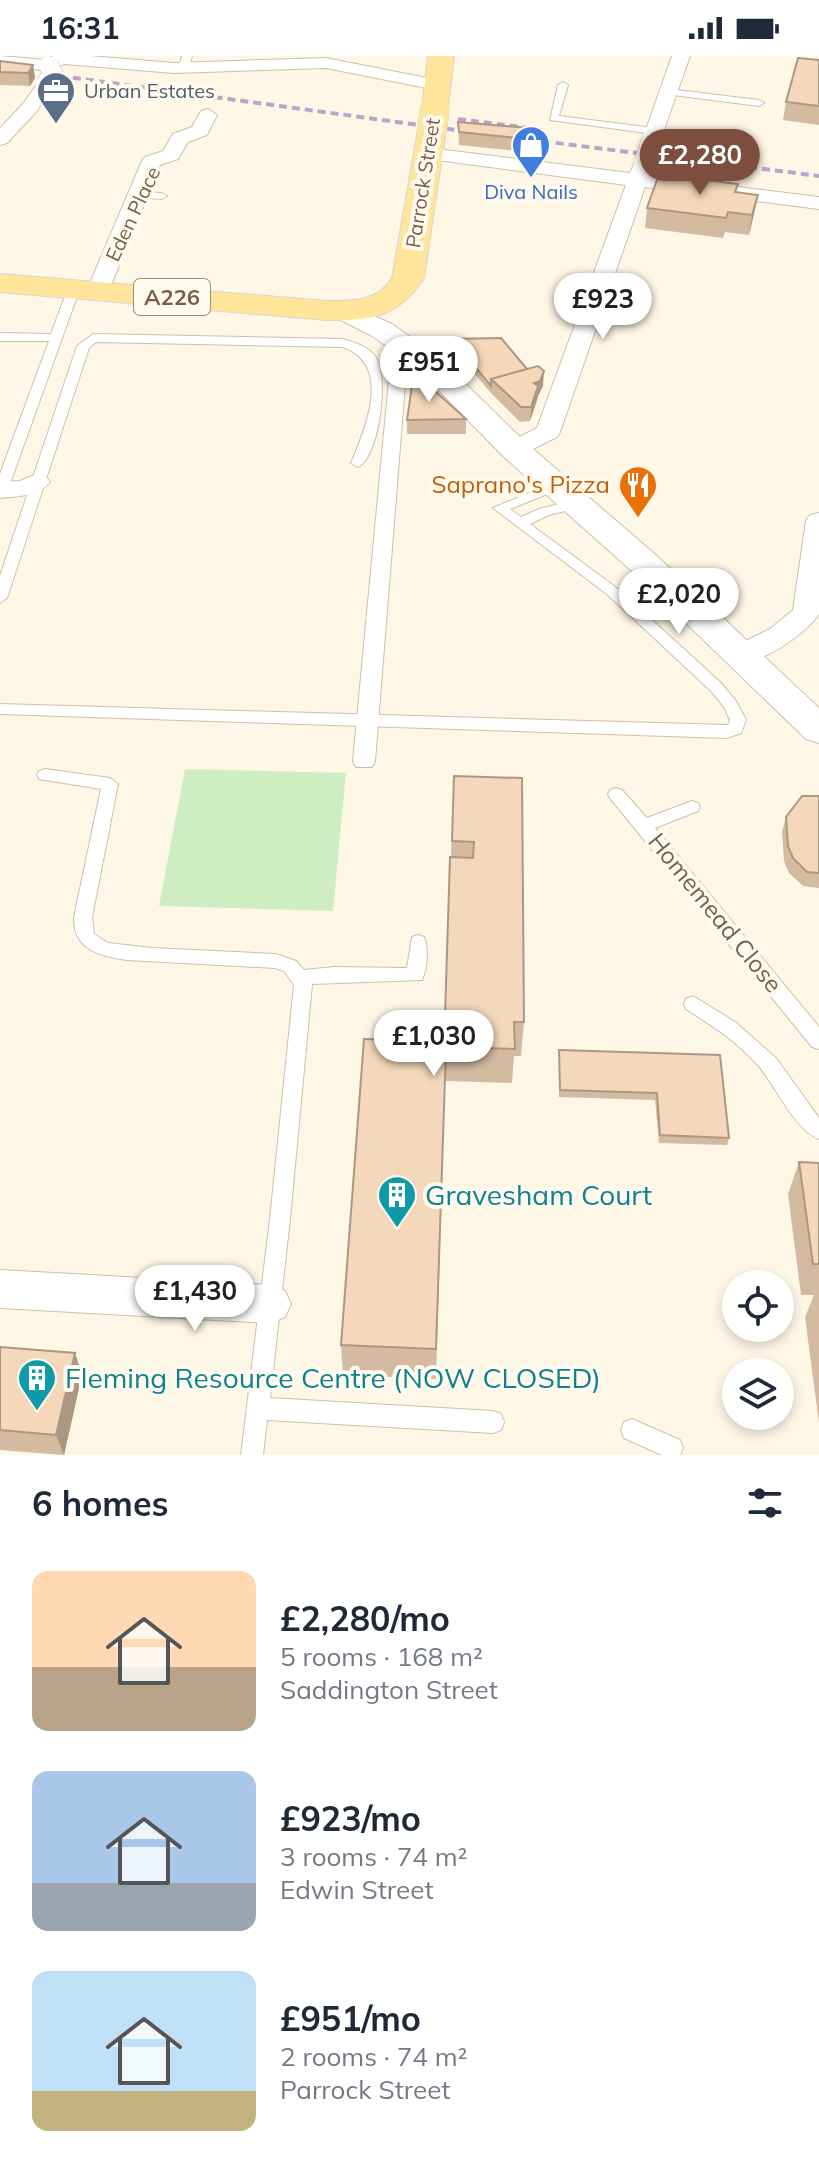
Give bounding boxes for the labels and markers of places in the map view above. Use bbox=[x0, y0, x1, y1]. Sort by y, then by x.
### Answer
office icon: Urban Estates bbox=[35, 70, 77, 125]
place label: Urban Estates bbox=[84, 78, 215, 103]
shop icon: Diva Nails bbox=[510, 124, 552, 179]
pin: £2,280 bbox=[635, 129, 765, 197]
place label: Diva Nails bbox=[484, 179, 578, 204]
pin: £923 bbox=[556, 273, 650, 341]
pin: £951 bbox=[382, 336, 476, 404]
restaurant icon: Saprano's Pizza bbox=[617, 464, 659, 519]
place label: Saprano's Pizza bbox=[431, 469, 610, 499]
pin: £2,020 bbox=[614, 568, 744, 636]
pin: £1,030 bbox=[369, 1010, 499, 1078]
building icon: Gravesham Court bbox=[376, 1174, 418, 1229]
place label: Gravesham Court bbox=[425, 1177, 652, 1212]
pin: £1,430 bbox=[130, 1265, 260, 1333]
building icon: Fleming Resource Centre (NOW CLOSED) bbox=[16, 1357, 58, 1412]
place label: Fleming Resource Centre (NOW CLOSED) bbox=[65, 1360, 601, 1395]

